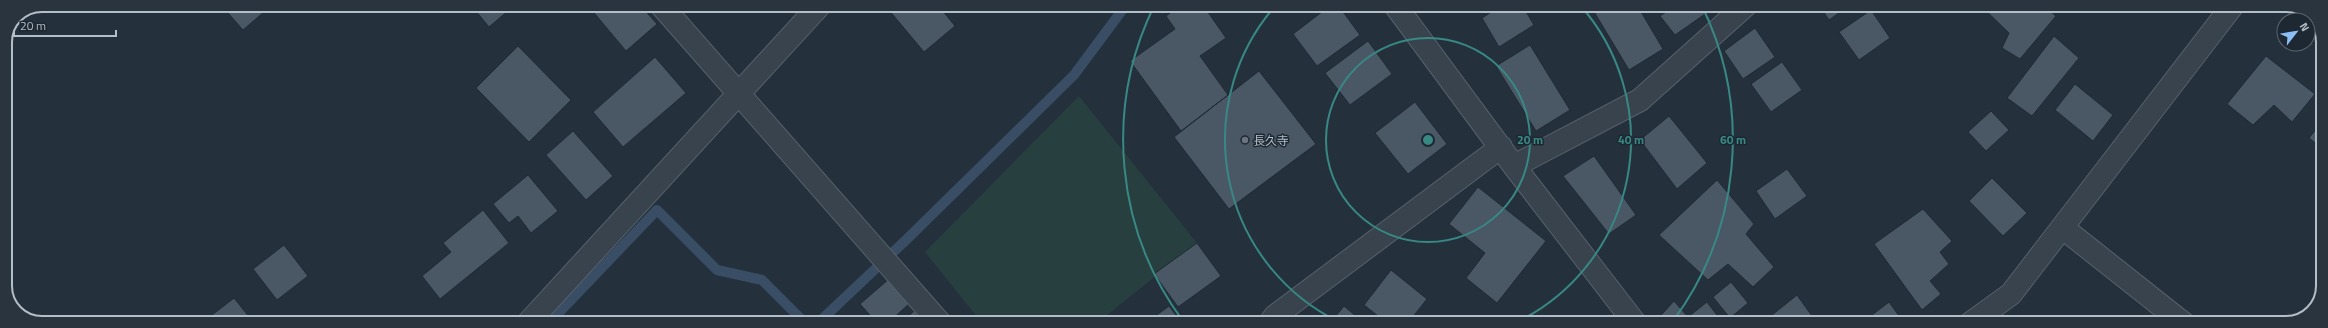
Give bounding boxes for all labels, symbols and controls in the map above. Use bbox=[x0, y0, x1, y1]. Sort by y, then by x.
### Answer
scale bar bbox=[14, 12, 116, 38]
north arrow bbox=[2276, 12, 2316, 52]
text: 20 m bbox=[20, 16, 46, 35]
text: N bbox=[2296, 19, 2313, 34]
text: 20 m bbox=[1517, 130, 1543, 149]
text: 40 m bbox=[1618, 130, 1644, 149]
text: 60 m bbox=[1720, 130, 1746, 149]
place label: 長久寺 bbox=[1253, 131, 1289, 150]
centre of rings bbox=[1421, 133, 1435, 147]
marker: 長久寺 bbox=[1240, 135, 1250, 145]

